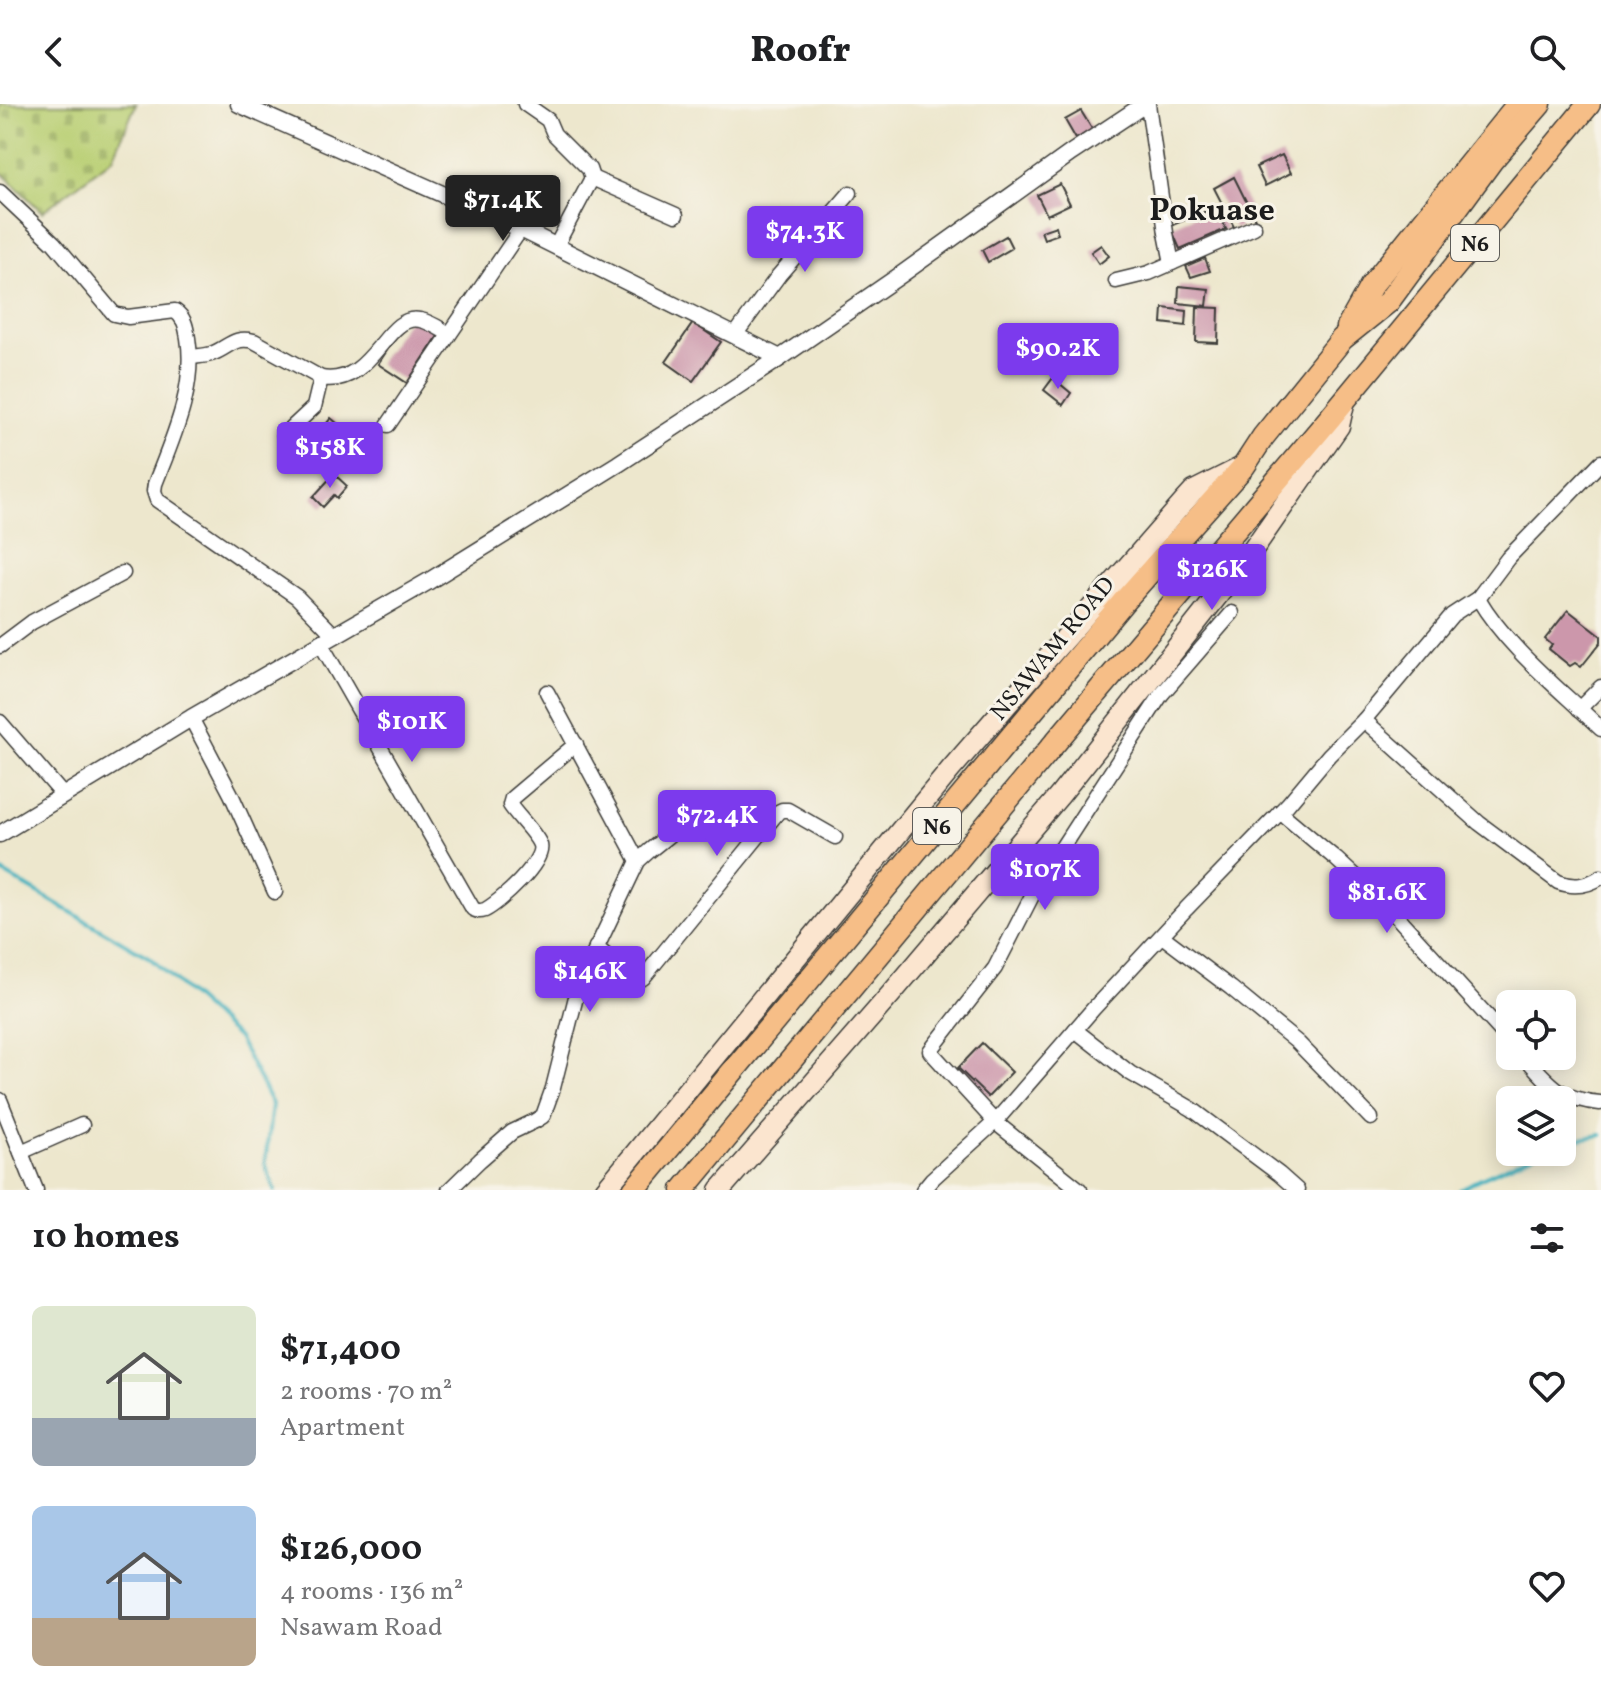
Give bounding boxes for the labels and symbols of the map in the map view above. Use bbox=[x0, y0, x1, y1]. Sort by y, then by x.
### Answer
pin: $71.4K bbox=[438, 175, 568, 243]
district label: Pokuase bbox=[1149, 190, 1275, 234]
pin: $74.3K bbox=[740, 206, 870, 274]
road number: N6 bbox=[1451, 225, 1499, 261]
pin: $90.2K bbox=[993, 323, 1123, 391]
pin: $158K bbox=[274, 422, 386, 490]
pin: $126K bbox=[1156, 544, 1268, 612]
street label: NSAWAM ROAD bbox=[983, 570, 1124, 729]
pin: $101K bbox=[356, 696, 468, 764]
pin: $72.4K bbox=[652, 790, 782, 858]
road number: N6 bbox=[913, 808, 961, 844]
pin: $107K bbox=[989, 844, 1101, 912]
pin: $81.6K bbox=[1322, 867, 1452, 935]
pin: $146K bbox=[534, 946, 646, 1014]

